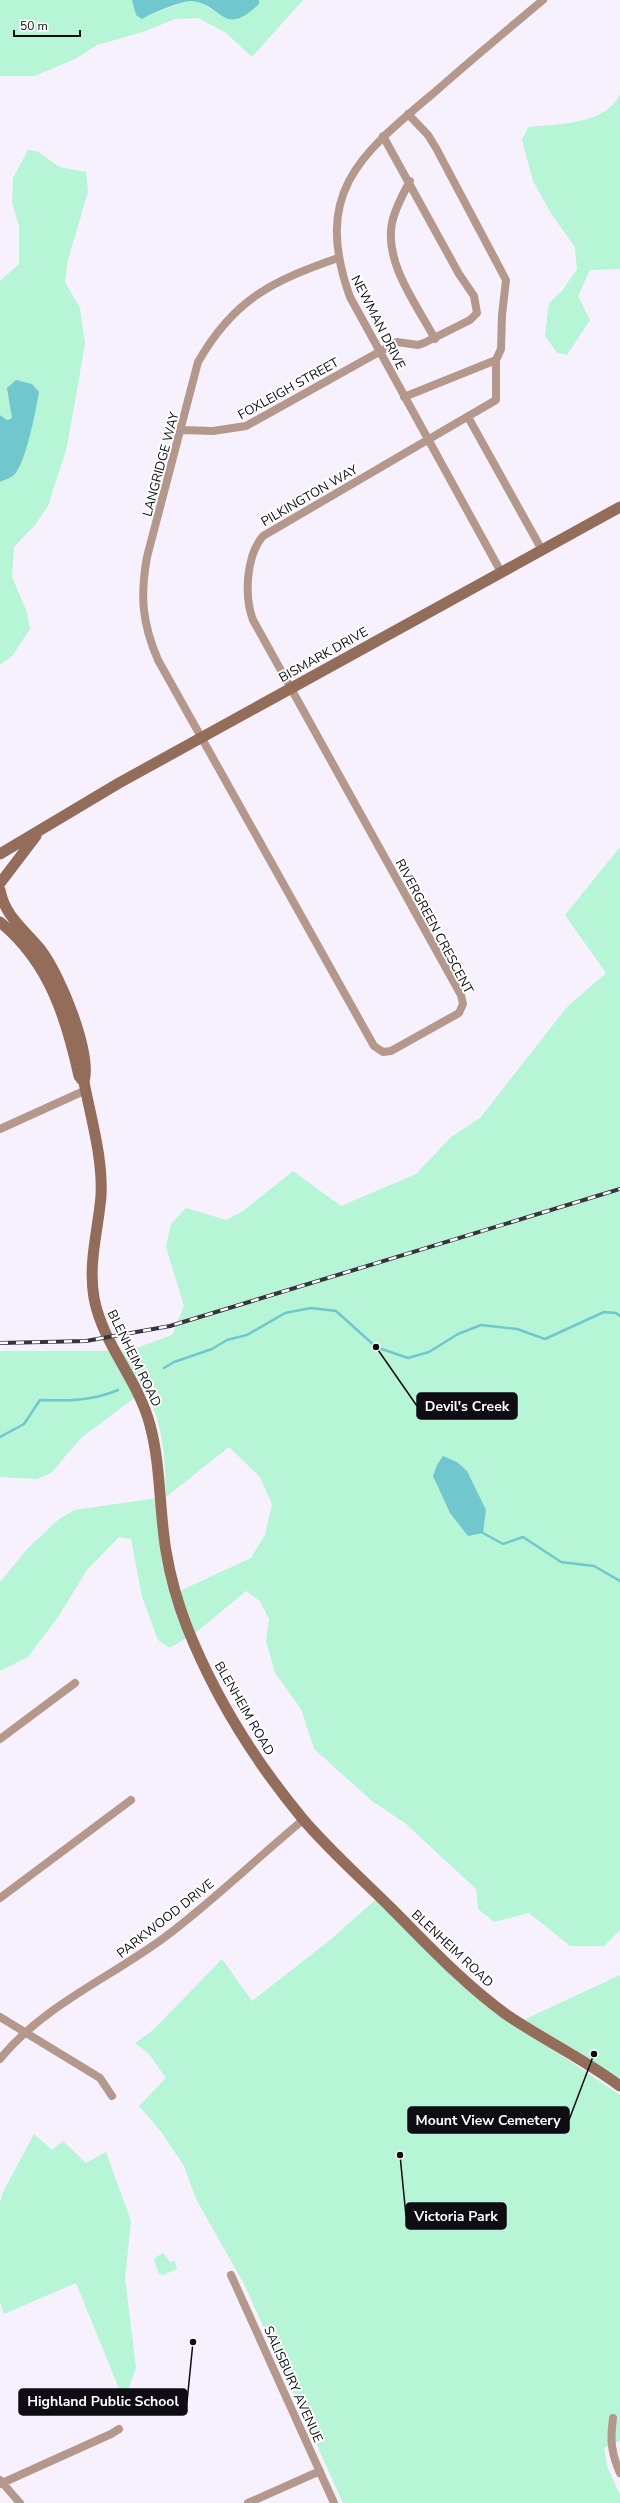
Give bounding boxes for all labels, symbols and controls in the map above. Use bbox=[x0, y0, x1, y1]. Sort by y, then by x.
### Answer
scale bar bbox=[14, 12, 80, 38]
text: 50 m bbox=[20, 18, 48, 34]
street label: NEWMAN DRIVE bbox=[347, 272, 410, 373]
street label: FOXLEIGH STREET bbox=[235, 354, 342, 424]
street label: LANGRIDGE WAY bbox=[138, 410, 184, 518]
street label: PILKINGTON WAY bbox=[258, 461, 361, 531]
street label: BISMARK DRIVE bbox=[276, 623, 371, 687]
street label: RIVERGREEN CRESCENT bbox=[391, 856, 477, 997]
street label: BLENHEIM ROAD bbox=[103, 1307, 165, 1410]
callout: Devil's Creek bbox=[417, 1393, 517, 1419]
text: Devil's Creek bbox=[425, 1397, 510, 1416]
street label: BLENHEIM ROAD bbox=[210, 1658, 278, 1759]
street label: PARKWOOD DRIVE bbox=[113, 1875, 218, 1962]
street label: BLENHEIM ROAD bbox=[407, 1906, 497, 1991]
callout: Mount View Cemetery bbox=[408, 2107, 569, 2133]
text: Mount View Cemetery bbox=[415, 2111, 561, 2130]
callout: Victoria Park bbox=[406, 2203, 506, 2229]
text: Victoria Park bbox=[413, 2207, 498, 2226]
street label: SALISBURY AVENUE bbox=[259, 2323, 327, 2446]
callout: Highland Public School bbox=[19, 2389, 187, 2415]
text: Highland Public School bbox=[27, 2392, 179, 2411]

